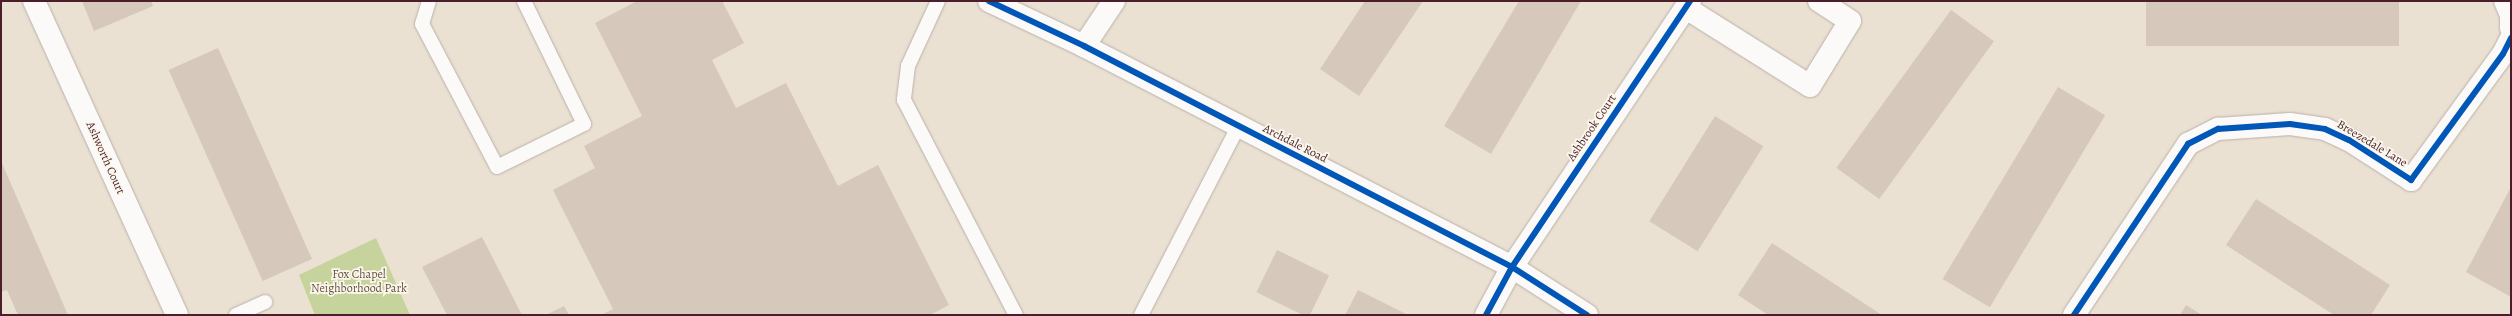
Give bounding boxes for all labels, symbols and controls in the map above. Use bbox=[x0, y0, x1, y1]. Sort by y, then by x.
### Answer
street label: Ashbrook Court bbox=[1564, 92, 1620, 164]
street label: Breezedale Lane bbox=[2334, 117, 2410, 171]
street label: Ashworth Court bbox=[83, 119, 127, 197]
street label: Archdale Road bbox=[1260, 122, 1330, 166]
park label: Fox Chapel Neighborhood Park bbox=[311, 268, 407, 296]

